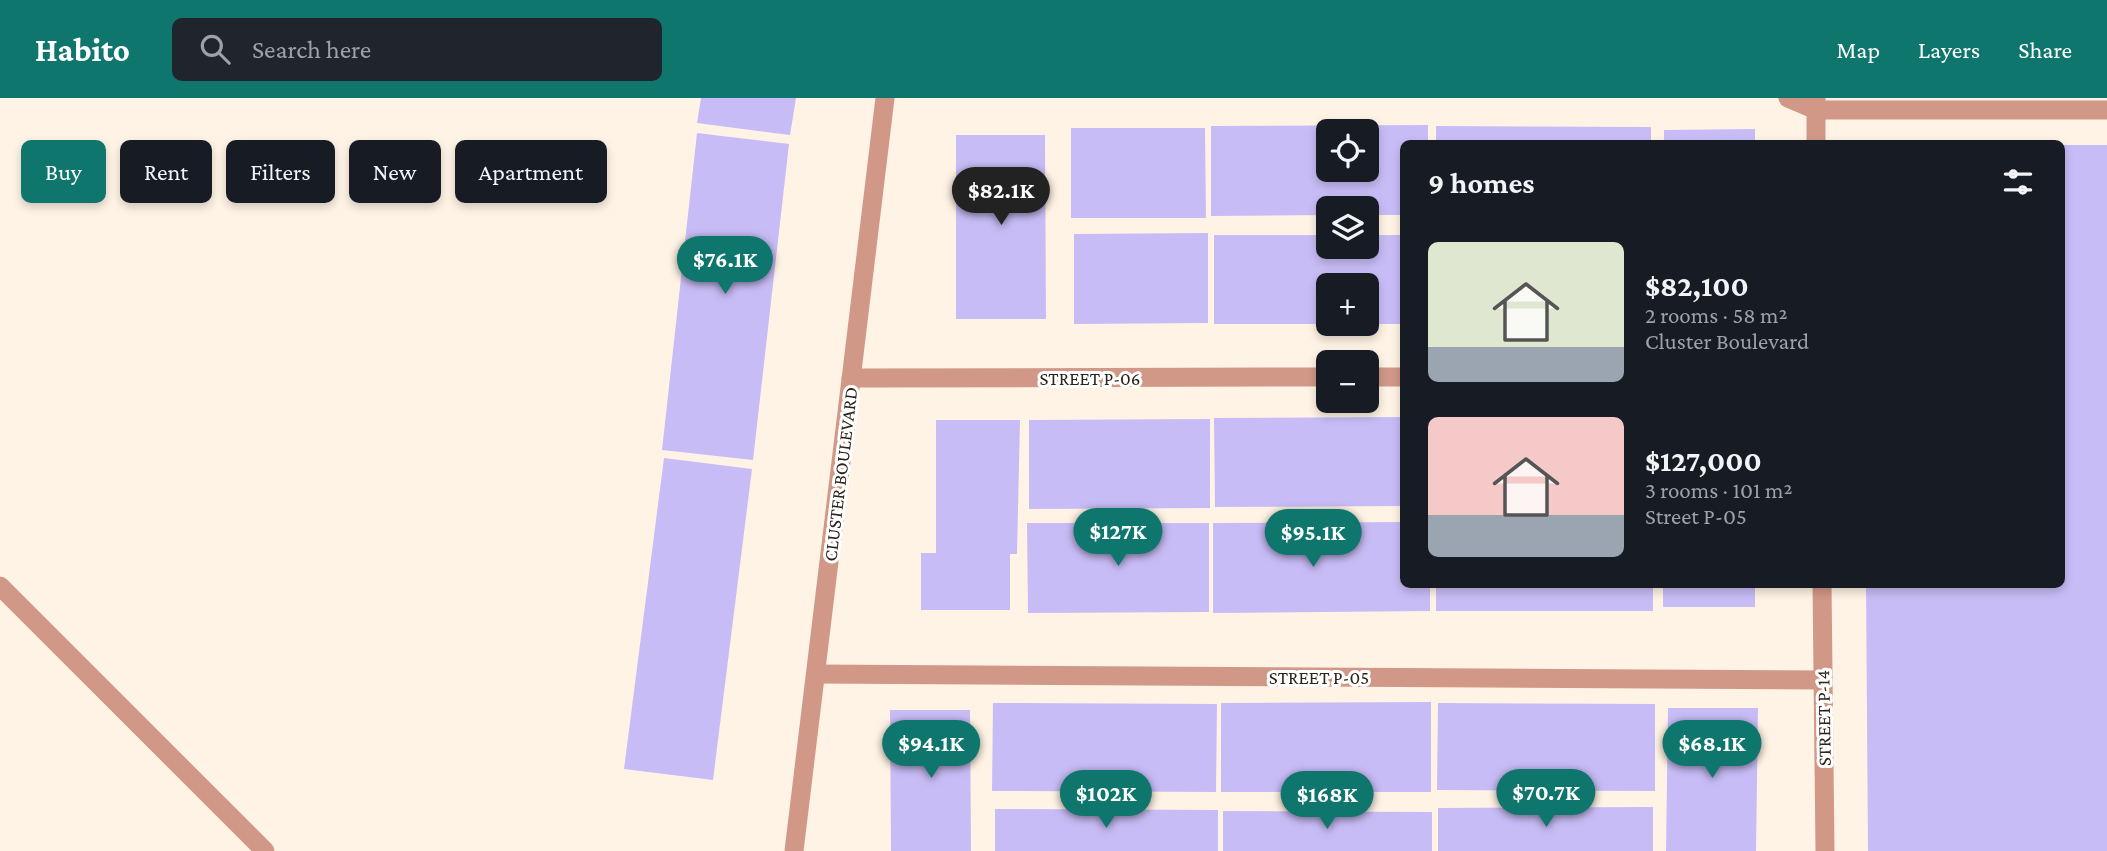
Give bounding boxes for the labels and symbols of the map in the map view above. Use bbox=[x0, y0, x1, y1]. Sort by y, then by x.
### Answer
pin: $82.1K bbox=[944, 167, 1058, 227]
pin: $76.1K bbox=[668, 236, 782, 296]
street label: STREET P-06 bbox=[1040, 368, 1140, 389]
street label: CLUSTER BOULEVARD bbox=[819, 386, 862, 562]
pin: $127K bbox=[1069, 508, 1167, 568]
pin: $95.1K bbox=[1256, 510, 1370, 569]
street label: STREET P-05 bbox=[1269, 667, 1369, 688]
street label: STREET P-14 bbox=[1812, 670, 1835, 766]
pin: $94.1K bbox=[874, 720, 988, 780]
pin: $68.1K bbox=[1655, 720, 1769, 780]
pin: $102K bbox=[1057, 770, 1155, 830]
pin: $70.7K bbox=[1489, 770, 1603, 829]
pin: $168K bbox=[1278, 772, 1376, 831]

